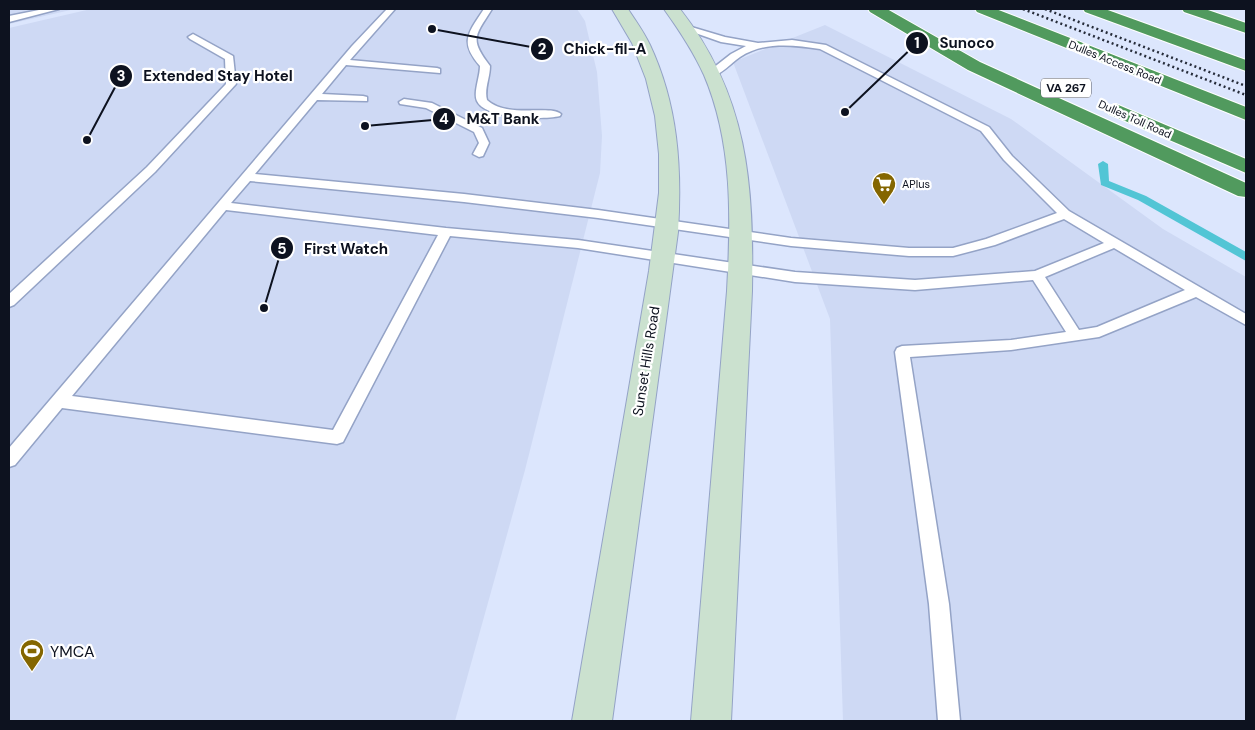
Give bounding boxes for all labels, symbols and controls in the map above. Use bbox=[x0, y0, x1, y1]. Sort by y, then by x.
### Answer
callout: Sunoco bbox=[905, 28, 1004, 58]
text: 1 bbox=[914, 33, 920, 53]
text: Sunoco bbox=[940, 33, 994, 53]
callout: Chick-fil-A bbox=[529, 34, 657, 64]
street label: Dulles Access Road bbox=[1067, 37, 1164, 87]
text: 2 bbox=[538, 39, 547, 59]
text: Chick-fil-A bbox=[564, 39, 647, 59]
callout: Extended Stay Hotel bbox=[108, 61, 303, 91]
text: 3 bbox=[116, 66, 126, 86]
text: Extended Stay Hotel bbox=[143, 66, 293, 86]
road number: VA 267 bbox=[1041, 78, 1091, 98]
street label: Dulles Toll Road bbox=[1096, 97, 1174, 141]
callout: M&T Bank bbox=[431, 104, 549, 134]
text: 4 bbox=[439, 109, 449, 129]
text: M&T Bank bbox=[467, 109, 540, 129]
supermarket icon: APlus bbox=[871, 171, 897, 205]
place label: APlus bbox=[902, 177, 930, 191]
callout: First Watch bbox=[269, 233, 398, 263]
text: 5 bbox=[277, 239, 287, 259]
text: First Watch bbox=[304, 239, 388, 259]
street label: Sunset Hills Road bbox=[628, 305, 664, 417]
sports icon: YMCA bbox=[19, 638, 45, 672]
place label: YMCA bbox=[50, 641, 95, 662]

